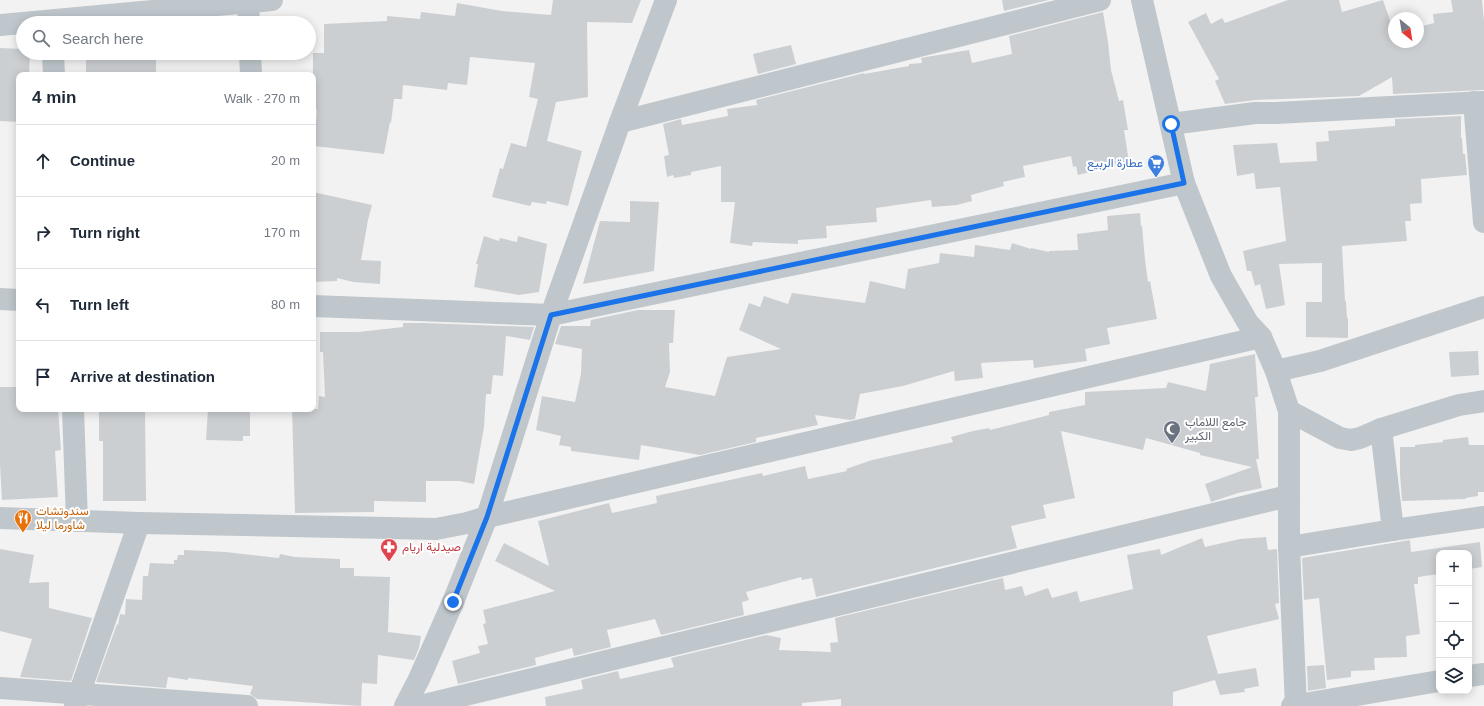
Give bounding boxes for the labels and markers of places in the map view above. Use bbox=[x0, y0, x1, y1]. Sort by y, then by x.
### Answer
supermarket icon: عطارة الربيع bbox=[1146, 153, 1166, 178]
place label: عطارة الربيع bbox=[1087, 156, 1143, 172]
place label: جامع اللاماب الكبير bbox=[1184, 415, 1247, 444]
mosque icon: جامع اللاماب الكبير bbox=[1162, 419, 1182, 444]
place label: سندوتشات شاورما ليلا bbox=[36, 504, 89, 533]
restaurant icon: سندوتشات شاورما ليلا bbox=[13, 508, 33, 533]
pharmacy icon: صيدلية اريام bbox=[379, 537, 399, 562]
place label: صيدلية اريام bbox=[402, 540, 461, 555]

